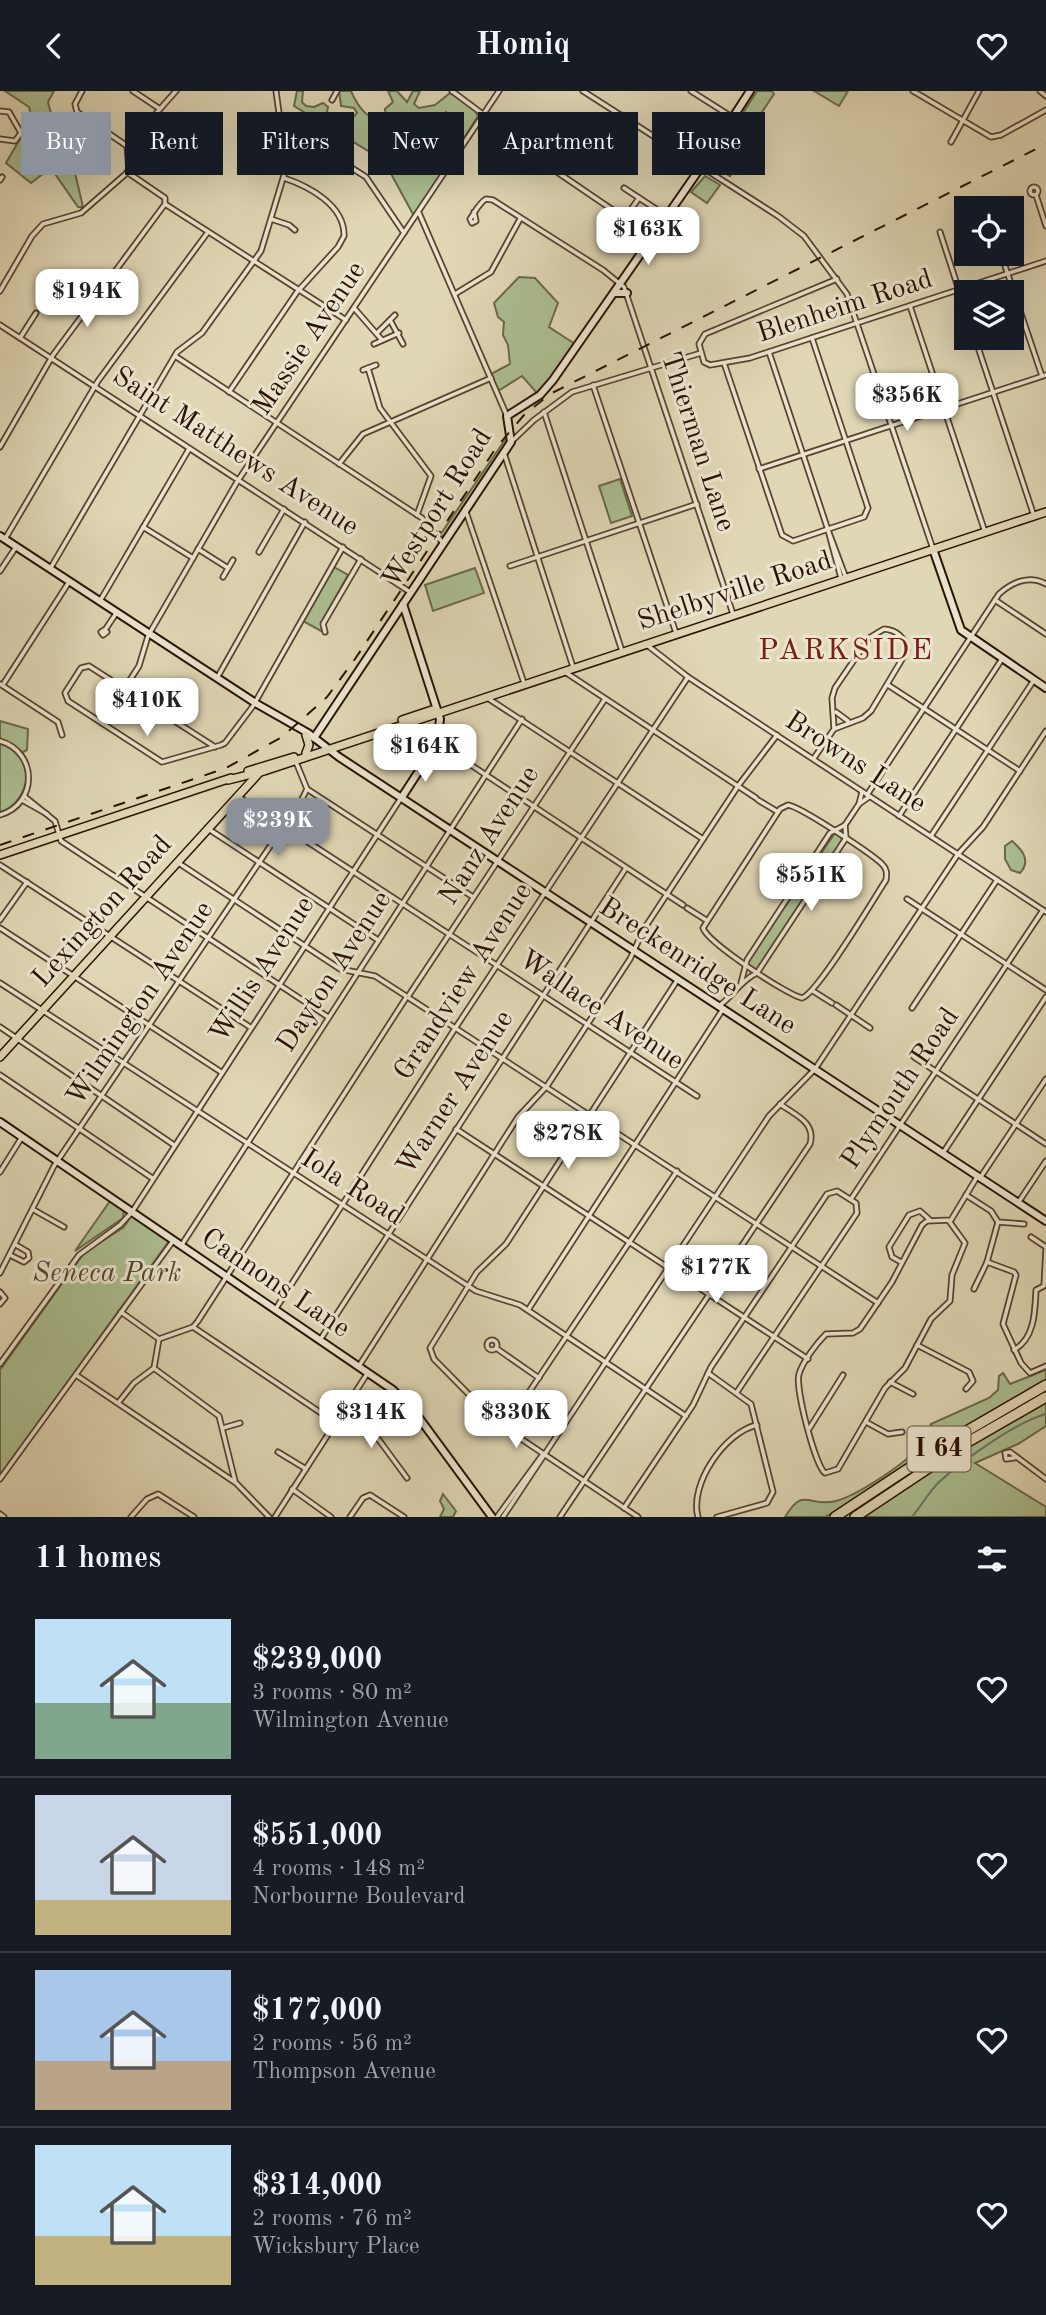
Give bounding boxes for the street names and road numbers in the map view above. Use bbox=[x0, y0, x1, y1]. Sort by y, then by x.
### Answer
street label: Massie Avenue bbox=[248, 257, 372, 421]
street label: Blenheim Road bbox=[754, 265, 936, 349]
street label: Thierman Lane bbox=[655, 349, 739, 535]
street label: Saint Matthews Avenue bbox=[107, 362, 363, 542]
street label: Westport Road bbox=[378, 424, 498, 594]
street label: Shelbyville Road bbox=[634, 547, 836, 637]
street label: Browns Lane bbox=[780, 707, 930, 819]
street label: Nanz Avenue bbox=[435, 761, 545, 911]
street label: Lexington Road bbox=[28, 831, 178, 993]
street label: Grandview Avenue bbox=[390, 878, 538, 1086]
street label: Dayton Avenue bbox=[273, 887, 397, 1057]
street label: Willis Avenue bbox=[206, 892, 320, 1048]
street label: Breckenridge Lane bbox=[594, 893, 800, 1041]
street label: Wilmington Avenue bbox=[62, 897, 220, 1111]
street label: Wallace Avenue bbox=[513, 946, 689, 1076]
street label: Plymouth Road bbox=[837, 1003, 965, 1175]
street label: Warner Avenue bbox=[393, 1006, 519, 1180]
street label: Iola Road bbox=[296, 1145, 408, 1231]
street label: Cannons Lane bbox=[196, 1224, 354, 1344]
road number: I 64 bbox=[908, 1427, 970, 1471]

